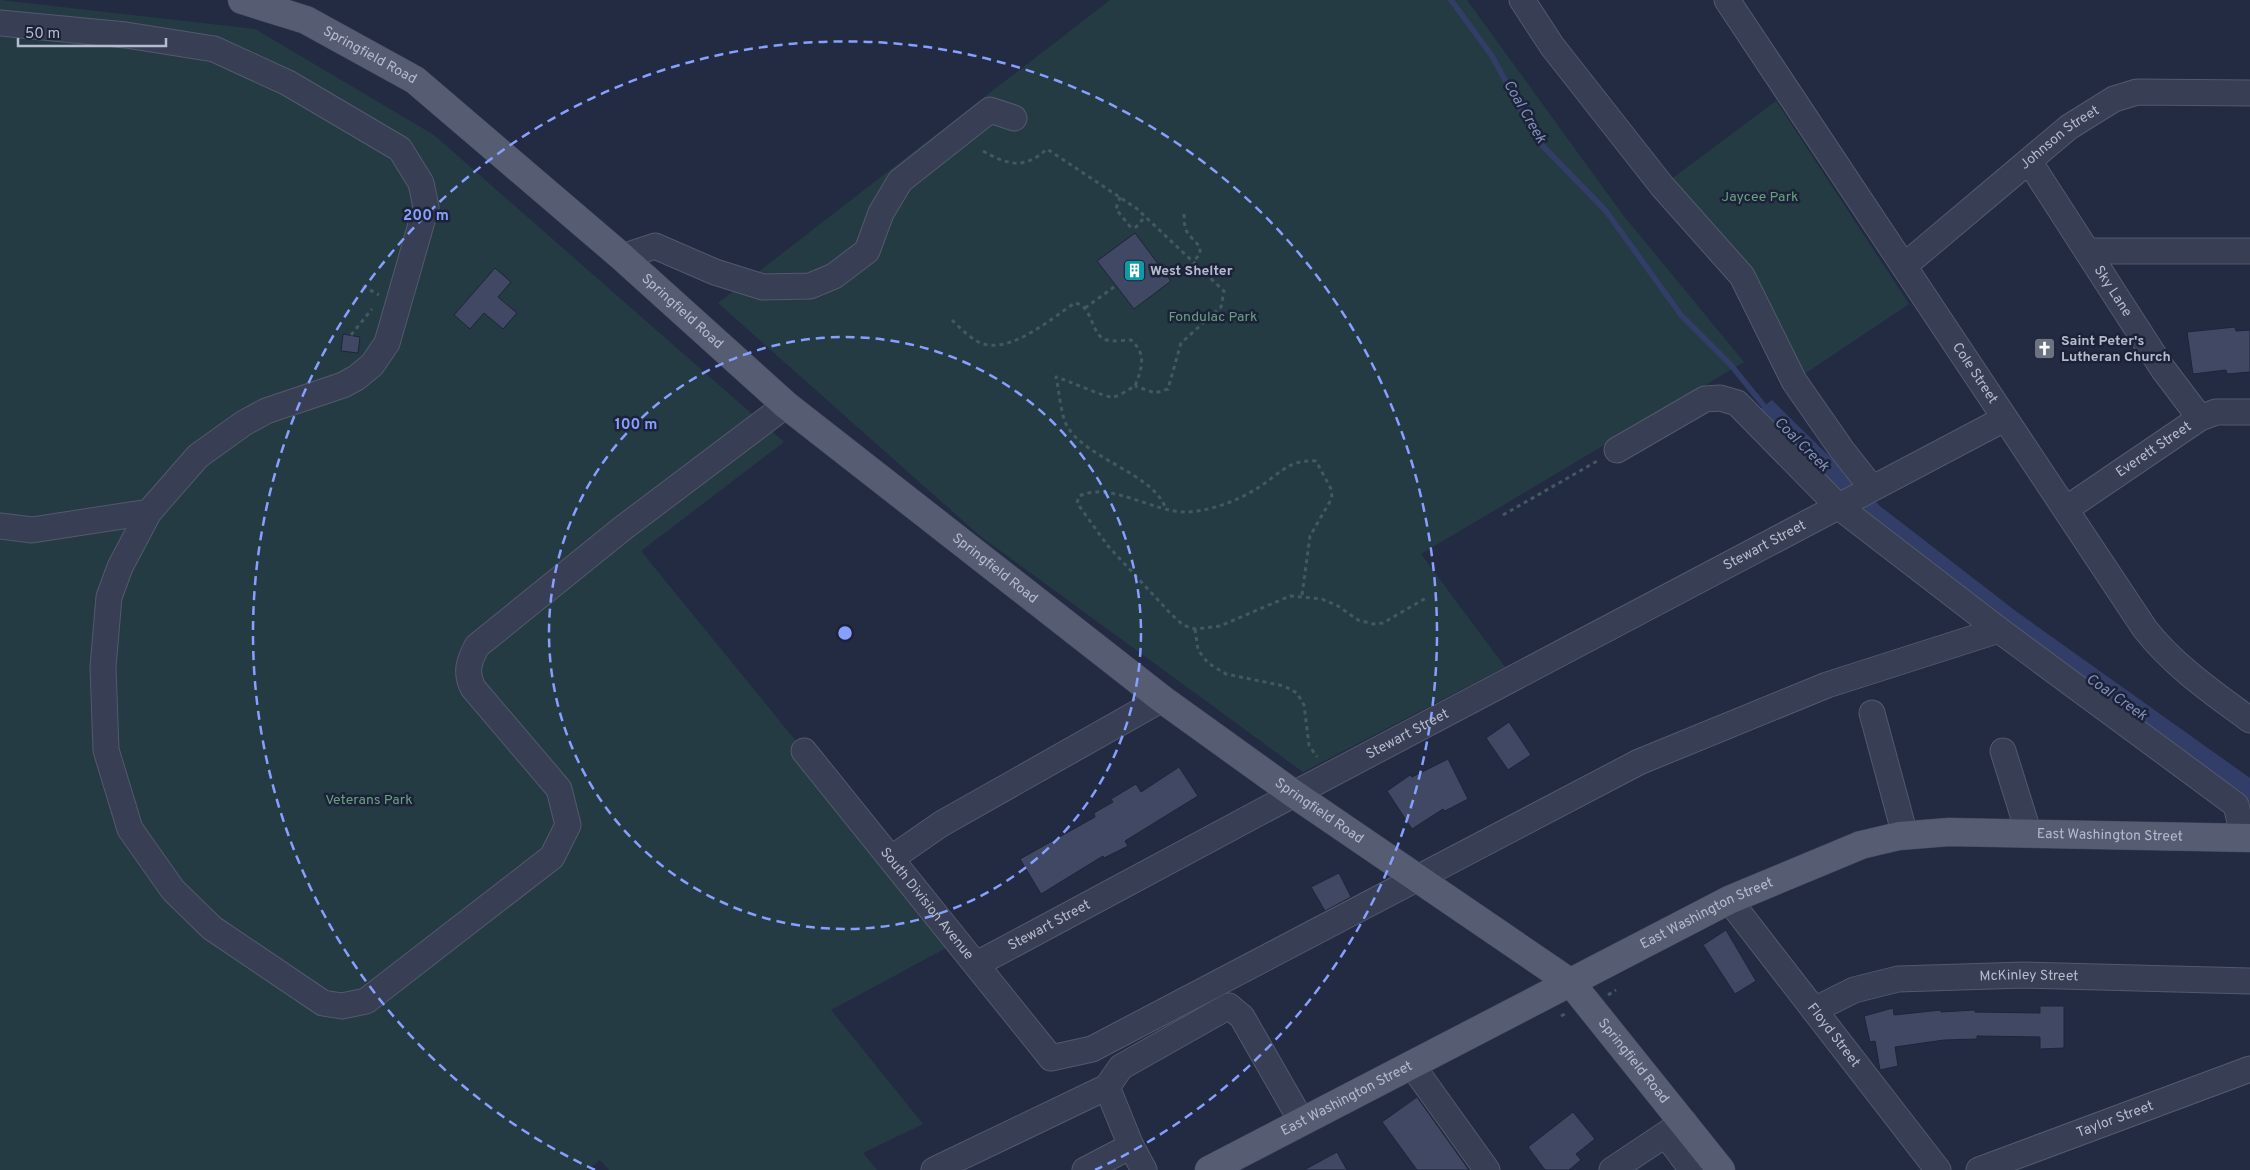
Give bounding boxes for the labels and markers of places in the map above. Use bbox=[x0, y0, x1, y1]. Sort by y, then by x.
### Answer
building icon: West Shelter bbox=[1122, 259, 1146, 283]
place label: West Shelter bbox=[1150, 263, 1233, 280]
place label: Saint Peter's Lutheran Church bbox=[2061, 333, 2171, 366]
church icon: Saint Peter's Lutheran Church bbox=[2033, 337, 2057, 361]
centre of rings bbox=[836, 624, 854, 642]

